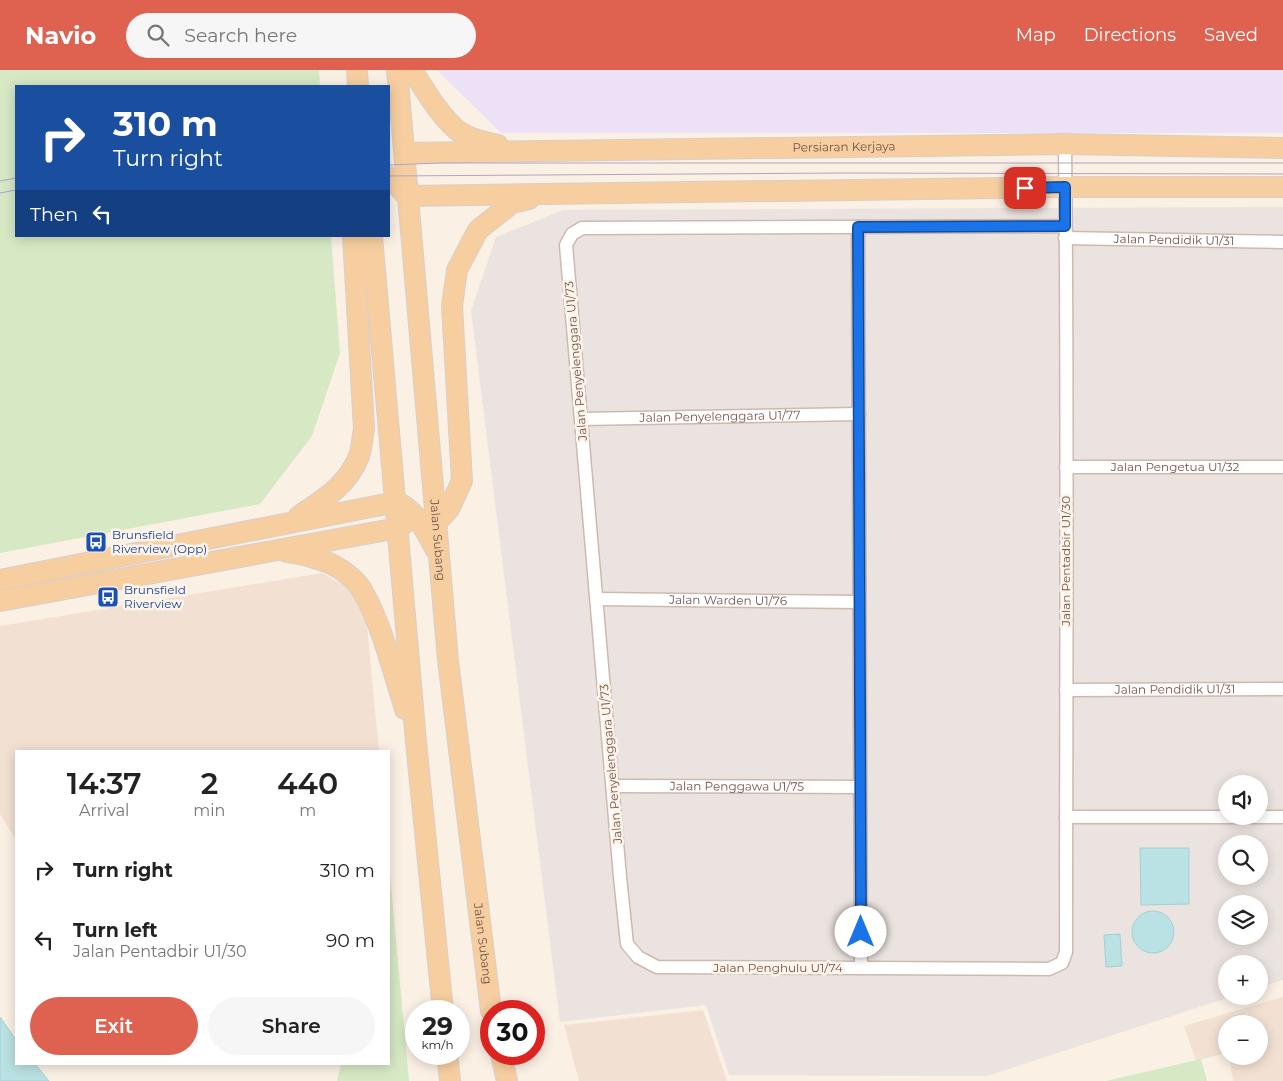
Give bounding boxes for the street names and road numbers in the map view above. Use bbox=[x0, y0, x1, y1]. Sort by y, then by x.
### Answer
street label: Persiaran Kerjaya bbox=[792, 138, 896, 155]
street label: Jalan Pendidik U1/31 bbox=[1113, 231, 1234, 248]
street label: Jalan Penyelenggara U1/73 bbox=[561, 280, 590, 443]
street label: Jalan Penyelenggara U1/77 bbox=[638, 407, 801, 425]
street label: Jalan Pengetua U1/32 bbox=[1110, 459, 1240, 474]
street label: Jalan Pentadbir U1/30 bbox=[1058, 496, 1073, 627]
street label: Jalan Subang bbox=[427, 498, 449, 582]
street label: Jalan Warden U1/76 bbox=[668, 592, 787, 608]
street label: Jalan Pendidik U1/31 bbox=[1114, 681, 1235, 697]
street label: Jalan Penyelenggara U1/73 bbox=[596, 683, 625, 846]
street label: Jalan Penggawa U1/75 bbox=[669, 778, 804, 794]
street label: Jalan Subang bbox=[471, 901, 496, 985]
street label: Jalan Penghulu U1/74 bbox=[712, 960, 843, 975]

